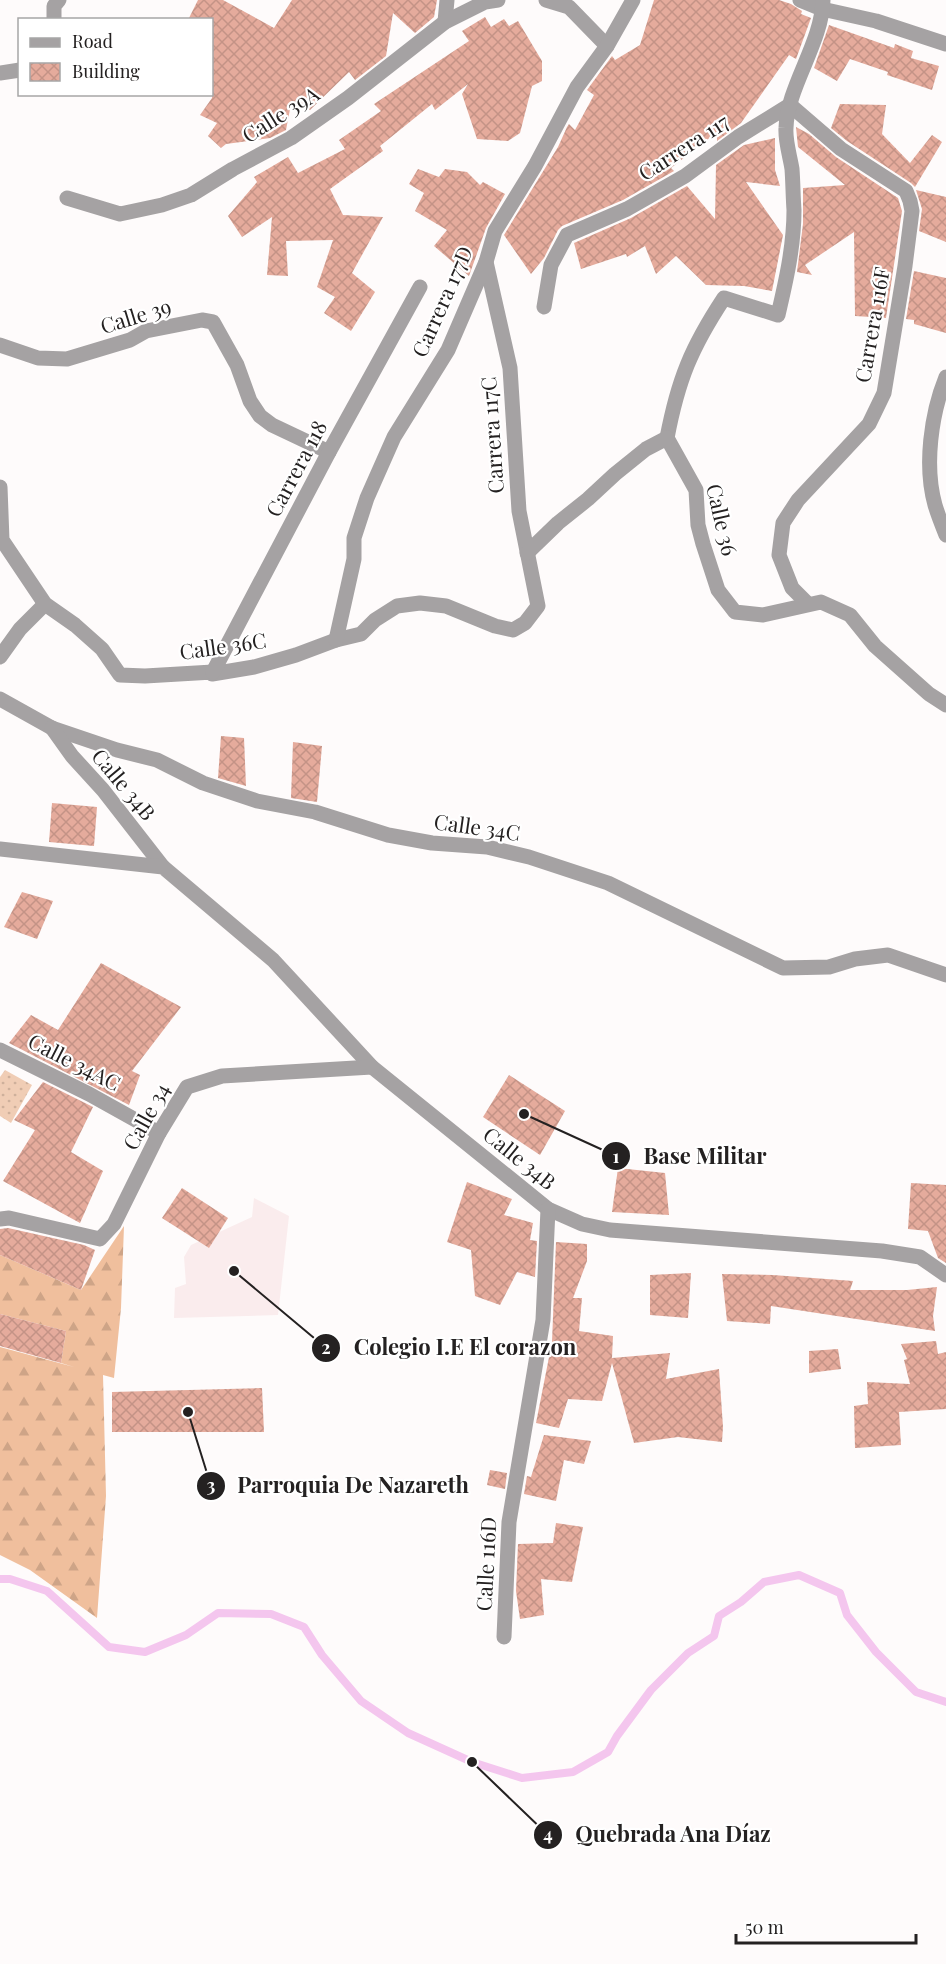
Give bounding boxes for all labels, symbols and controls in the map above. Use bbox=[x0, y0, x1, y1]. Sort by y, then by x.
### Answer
legend bbox=[18, 18, 213, 96]
text: Road bbox=[72, 29, 113, 53]
text: Building bbox=[72, 59, 140, 83]
street label: Calle 39A bbox=[236, 78, 324, 148]
street label: Carrera 117 bbox=[632, 106, 734, 186]
street label: Carrera 177D bbox=[404, 241, 478, 361]
street label: Carrera 116F bbox=[847, 265, 895, 385]
street label: Calle 39 bbox=[97, 291, 174, 339]
street label: Carrera 117C bbox=[473, 376, 509, 495]
street label: Carrera 118 bbox=[258, 415, 332, 521]
street label: Calle 36 bbox=[701, 481, 745, 558]
street label: Calle 36C bbox=[178, 625, 268, 665]
street label: Calle 34B bbox=[86, 742, 163, 825]
street label: Calle 34C bbox=[432, 806, 522, 846]
street label: Calle 34AC bbox=[24, 1026, 126, 1096]
street label: Calle 34 bbox=[115, 1078, 175, 1154]
street label: Calle 34B bbox=[478, 1120, 562, 1195]
callout: Base Militar bbox=[601, 1136, 778, 1176]
text: Base Militar bbox=[643, 1140, 767, 1170]
text: 1 bbox=[613, 1144, 620, 1168]
callout: Colegio I.E El corazon bbox=[311, 1328, 588, 1368]
text: Colegio I.E El corazon bbox=[354, 1331, 577, 1361]
text: 2 bbox=[321, 1335, 331, 1359]
callout: Parroquia De Nazareth bbox=[196, 1466, 481, 1506]
text: Parroquia De Nazareth bbox=[237, 1469, 469, 1499]
text: 3 bbox=[207, 1473, 216, 1497]
street label: Calle 116D bbox=[469, 1516, 501, 1612]
callout: Quebrada Ana Díaz bbox=[533, 1815, 783, 1855]
text: Quebrada Ana Díaz bbox=[575, 1818, 771, 1848]
text: 4 bbox=[543, 1822, 553, 1846]
scale bar bbox=[736, 1907, 916, 1945]
text: 50 m bbox=[745, 1915, 784, 1939]

